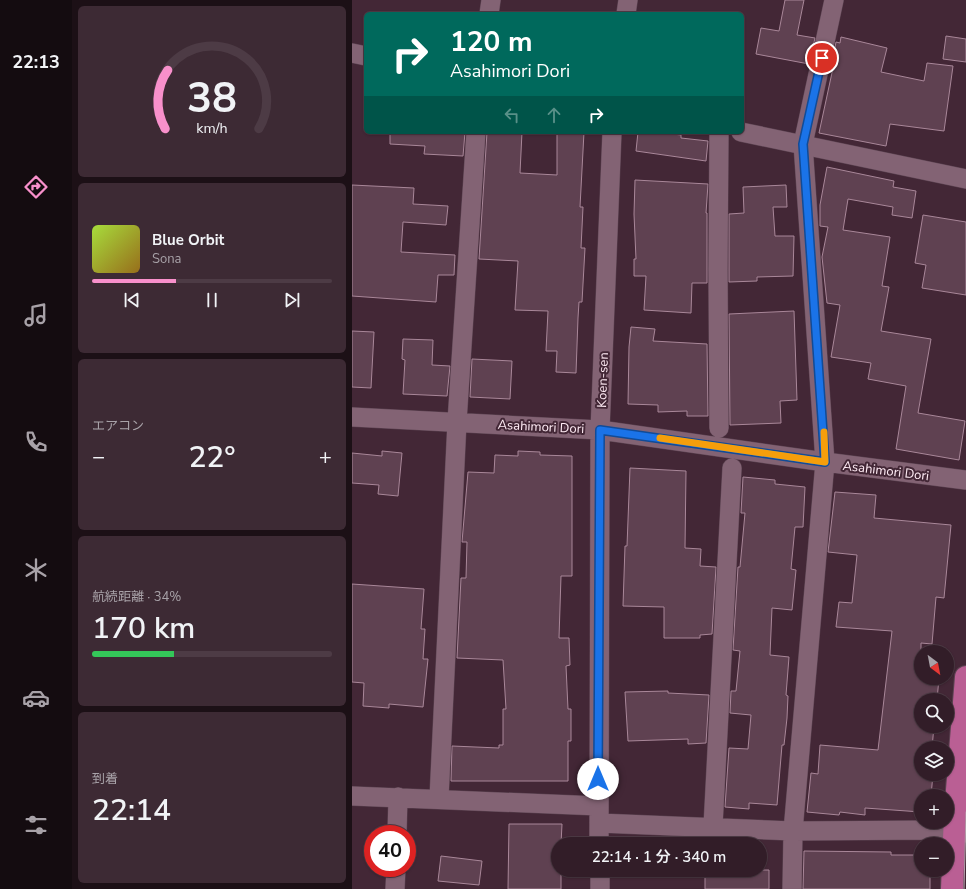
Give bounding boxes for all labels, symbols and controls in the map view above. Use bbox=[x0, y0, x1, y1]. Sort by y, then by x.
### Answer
text: 120 m bbox=[450, 23, 533, 61]
icon: right bbox=[384, 28, 436, 80]
pin bbox=[805, 41, 839, 75]
icon: arrive bbox=[811, 47, 833, 69]
text: 22:13 bbox=[12, 50, 60, 74]
text: Asahimori Dori bbox=[450, 59, 570, 83]
text: 38 bbox=[187, 70, 237, 127]
icon: left bbox=[501, 104, 523, 126]
icon: ahead bbox=[543, 104, 565, 126]
icon: right bbox=[585, 104, 607, 126]
text: km/h bbox=[196, 119, 228, 138]
icon: directions bbox=[22, 173, 50, 201]
text: Blue Orbit bbox=[152, 230, 224, 250]
text: Sona bbox=[152, 250, 182, 268]
icon: previous bbox=[121, 289, 143, 311]
icon: pause bbox=[201, 289, 223, 311]
icon: next bbox=[281, 289, 303, 311]
icon: music bbox=[22, 301, 50, 329]
street label: Koen-sen bbox=[593, 352, 613, 408]
street label: Asahimori Dori bbox=[497, 416, 585, 438]
text: エアコン bbox=[92, 417, 144, 435]
icon: phone bbox=[22, 428, 50, 456]
text: 22° bbox=[188, 437, 236, 478]
text: − bbox=[92, 442, 105, 472]
text: + bbox=[319, 442, 332, 472]
street label: Asahimori Dori bbox=[842, 457, 930, 485]
icon: climate bbox=[22, 556, 50, 584]
text: 航続距離 · 34% bbox=[92, 588, 181, 606]
text: 170 km bbox=[92, 608, 195, 649]
north arrow bbox=[914, 645, 954, 685]
map controls bbox=[914, 645, 954, 877]
icon: car bbox=[22, 684, 50, 712]
button: search bbox=[914, 693, 954, 733]
button: layers bbox=[914, 741, 954, 781]
position arrow bbox=[577, 758, 619, 800]
text: 到着 bbox=[92, 770, 118, 788]
button: + bbox=[914, 789, 954, 829]
text: 22:14 bbox=[92, 790, 171, 831]
icon: filters bbox=[22, 811, 50, 839]
speed limit sign: 40 bbox=[364, 825, 416, 877]
button: − bbox=[914, 837, 954, 877]
text: 22:14 · 1 分 · 340 m bbox=[592, 847, 726, 867]

